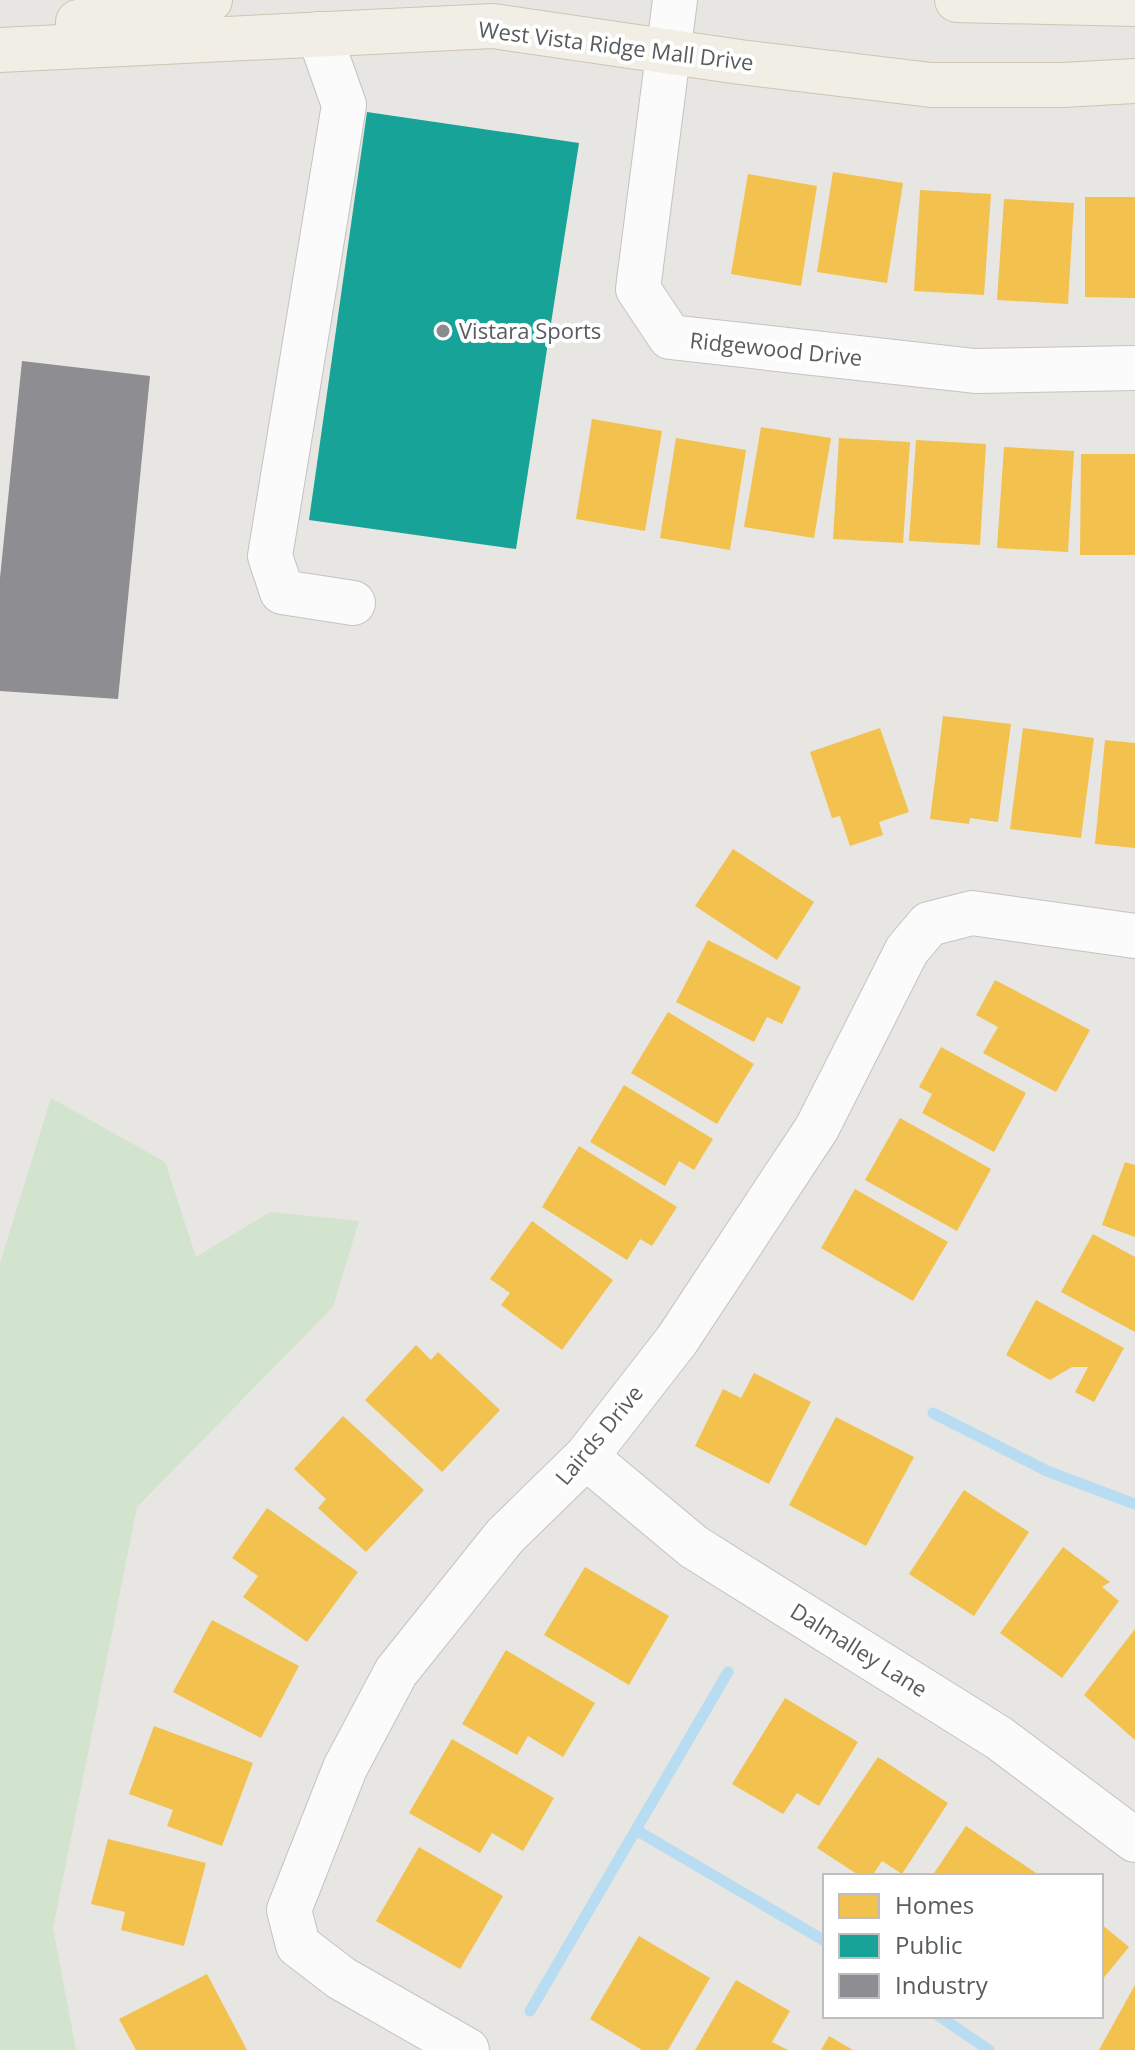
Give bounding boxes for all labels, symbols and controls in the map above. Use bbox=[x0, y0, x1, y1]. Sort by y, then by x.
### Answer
street label: West Vista Ridge Mall Drive bbox=[477, 13, 755, 77]
place label: Vistara Sports bbox=[459, 315, 601, 345]
marker: Vistara Sports bbox=[434, 322, 452, 340]
street label: Ridgewood Drive bbox=[688, 324, 864, 372]
street label: Lairds Drive bbox=[548, 1378, 649, 1491]
street label: Dalmalley Lane bbox=[785, 1595, 934, 1703]
legend bbox=[823, 1874, 1103, 2018]
text: Homes bbox=[895, 1888, 974, 1921]
text: Public bbox=[895, 1928, 962, 1961]
text: Industry bbox=[895, 1968, 989, 2001]

